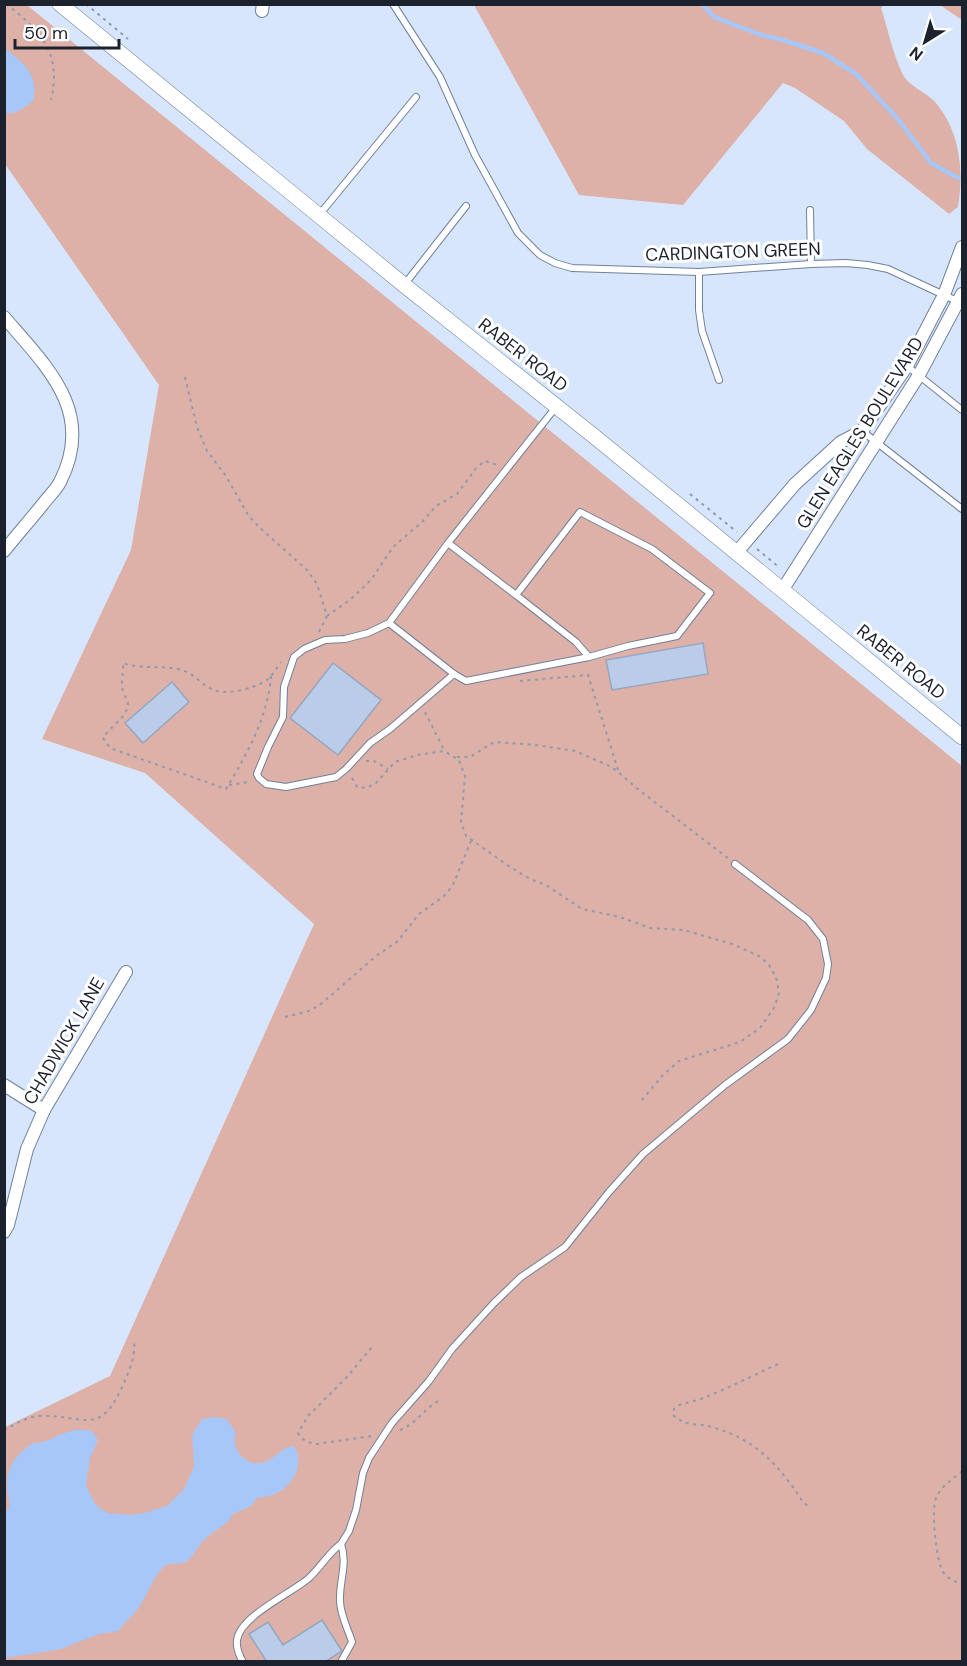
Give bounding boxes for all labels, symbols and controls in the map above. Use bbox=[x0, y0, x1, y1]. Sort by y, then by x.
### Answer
scale bar bbox=[15, 12, 118, 50]
north arrow bbox=[895, 12, 955, 72]
text: 50 m bbox=[24, 21, 68, 45]
text: N bbox=[905, 42, 927, 65]
street label: CARDINGTON GREEN bbox=[645, 237, 821, 267]
street label: RABER ROAD bbox=[473, 313, 573, 397]
street label: GLEN EAGLES BOULEVARD bbox=[791, 333, 929, 533]
street label: RABER ROAD bbox=[852, 619, 950, 705]
street label: CHADWICK LANE bbox=[18, 973, 110, 1109]

